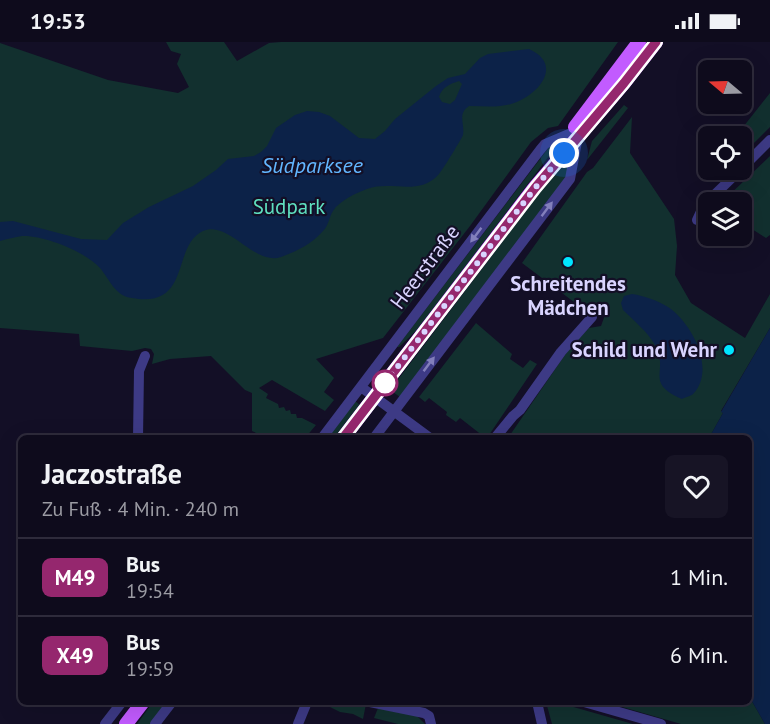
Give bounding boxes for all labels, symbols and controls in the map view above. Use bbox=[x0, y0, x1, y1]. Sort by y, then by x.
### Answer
text: 19:53 bbox=[30, 7, 86, 35]
north arrow bbox=[698, 60, 752, 114]
map controls bbox=[698, 60, 752, 246]
button: locate bbox=[698, 126, 752, 180]
your location bbox=[549, 138, 579, 168]
water label: Südparksee bbox=[261, 151, 364, 179]
button: layers bbox=[698, 192, 752, 246]
park label: Südpark bbox=[253, 193, 325, 220]
one-way arrow bbox=[541, 202, 553, 218]
street label: Heerstraße bbox=[384, 219, 465, 314]
one-way arrow bbox=[470, 227, 482, 242]
marker: Schreitendes Mädchen bbox=[561, 255, 575, 269]
place label: Schreitendes Mädchen bbox=[510, 270, 626, 321]
place label: Schild und Wehr bbox=[572, 336, 718, 363]
marker: Schild und Wehr bbox=[722, 343, 736, 357]
one-way arrow bbox=[423, 357, 435, 373]
unlabelled marker bbox=[372, 370, 398, 396]
text: Jaczostraße bbox=[42, 455, 182, 492]
button: heart bbox=[665, 455, 728, 518]
text: Zu Fuß · 4 Min. · 240 m bbox=[42, 496, 239, 522]
text: Bus bbox=[126, 550, 160, 578]
text: 1 Min. bbox=[670, 563, 728, 591]
text: M49 bbox=[55, 564, 95, 591]
text: 19:54 bbox=[126, 578, 174, 604]
text: Bus bbox=[126, 628, 160, 656]
text: 6 Min. bbox=[670, 641, 728, 669]
text: X49 bbox=[56, 642, 94, 669]
text: 19:59 bbox=[126, 656, 174, 682]

